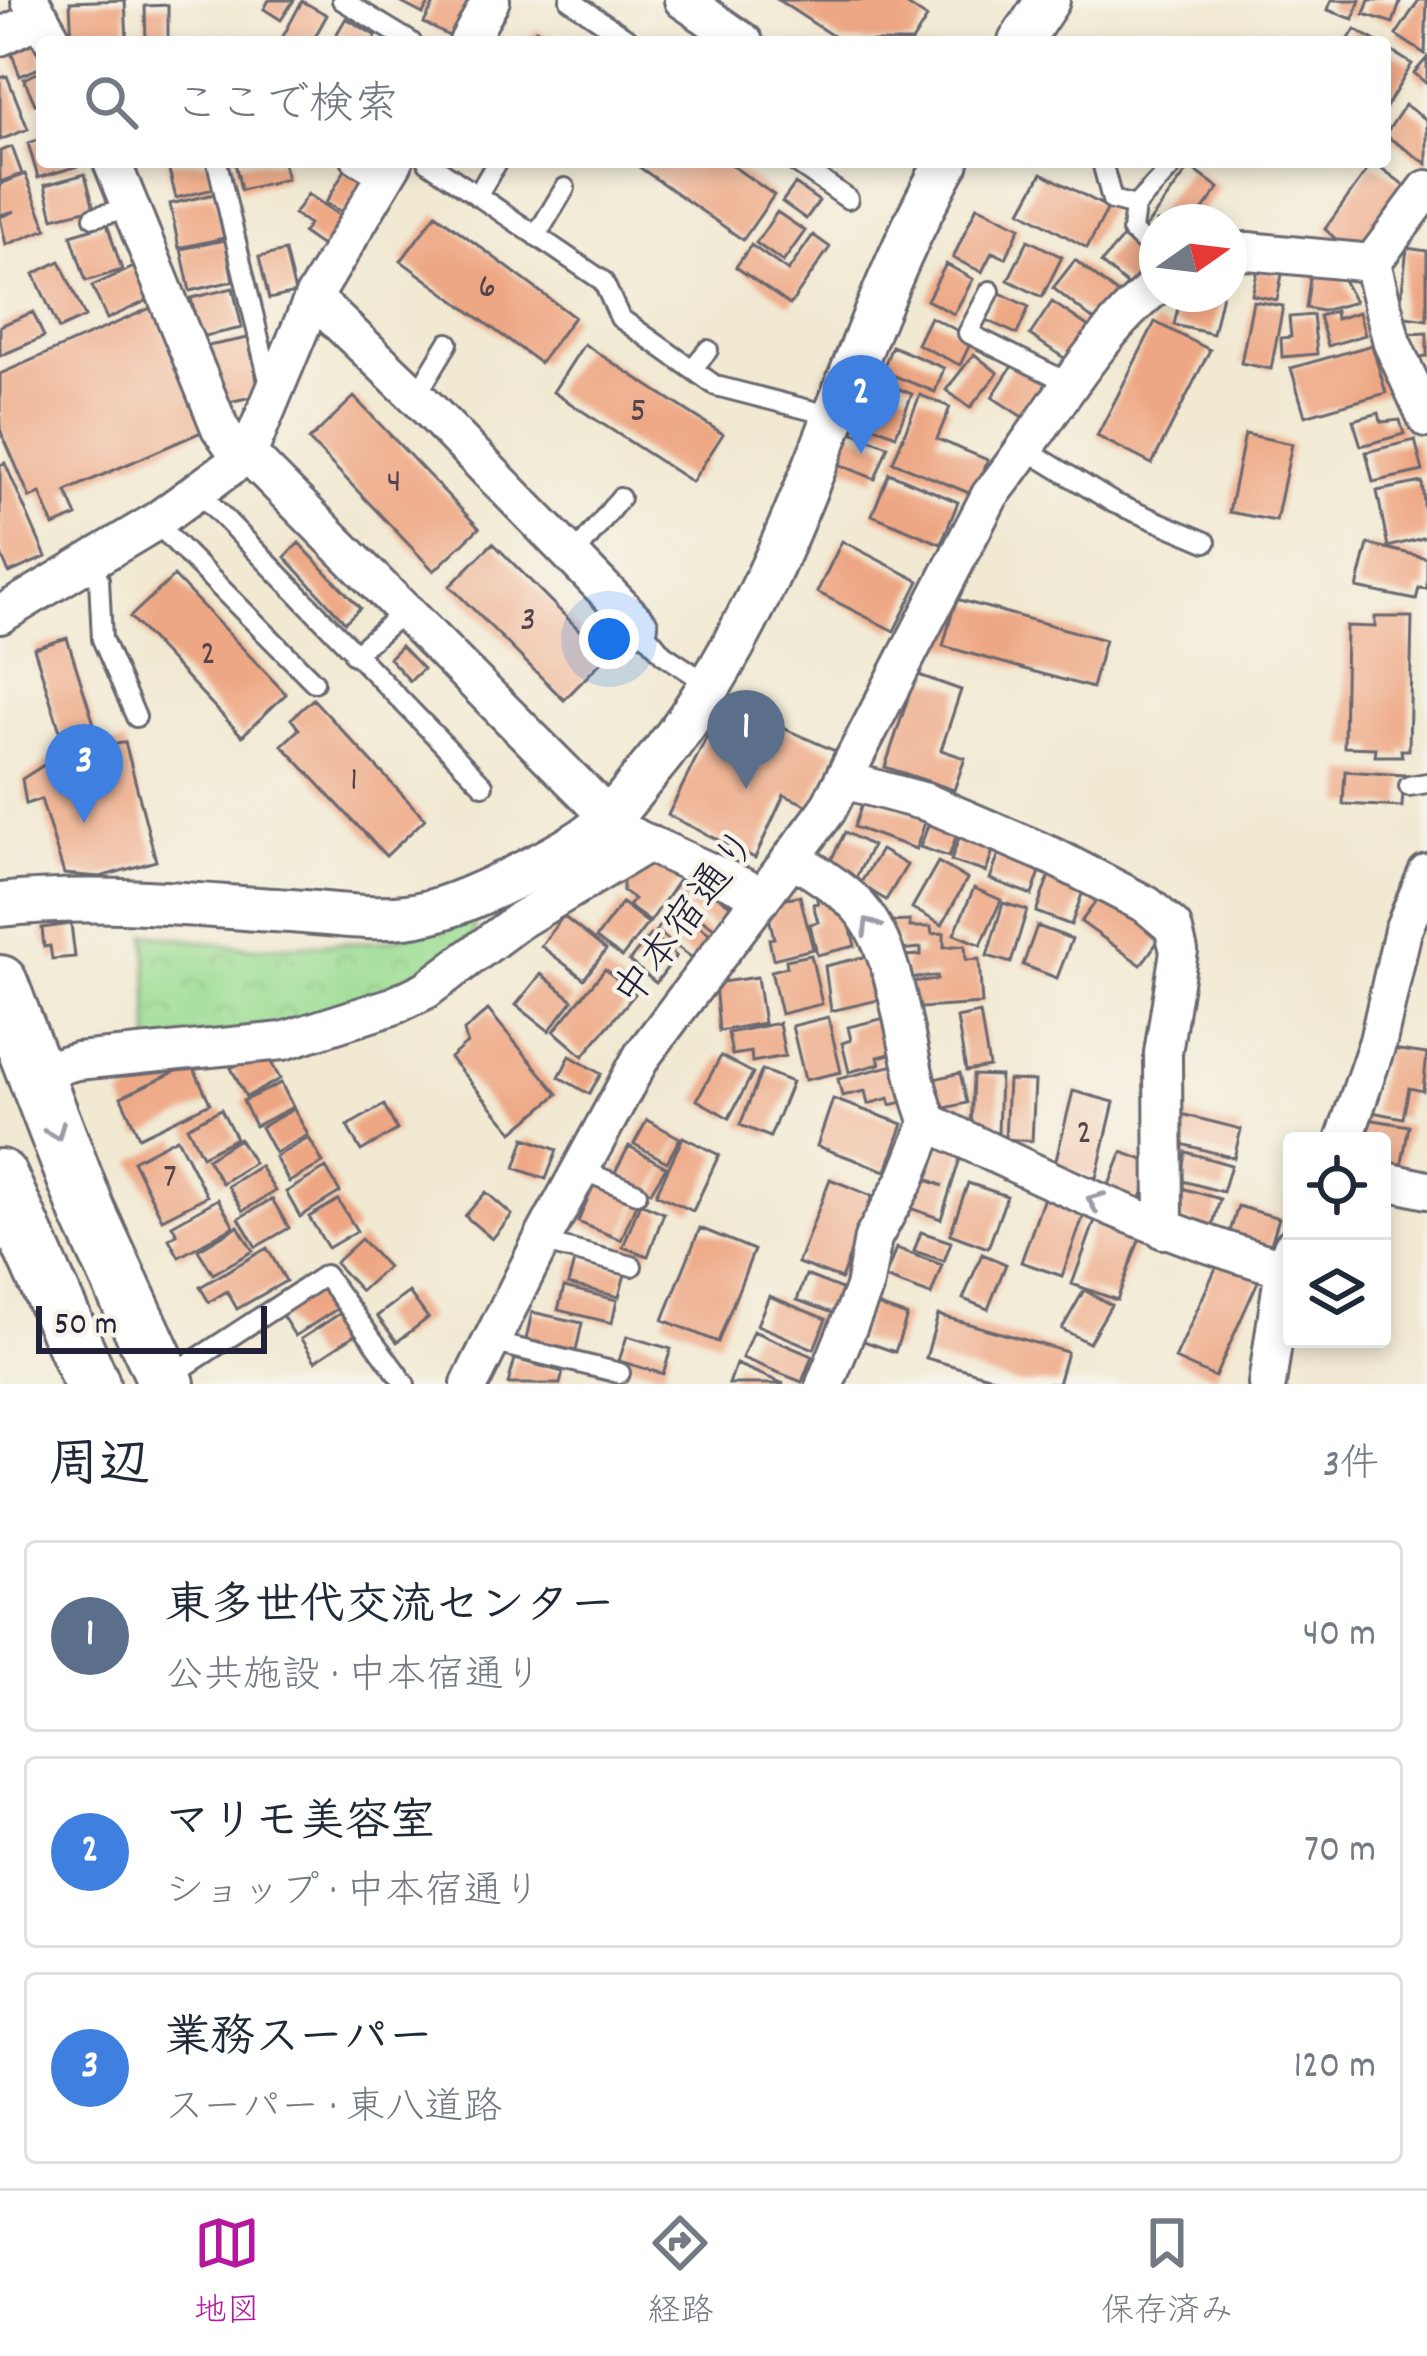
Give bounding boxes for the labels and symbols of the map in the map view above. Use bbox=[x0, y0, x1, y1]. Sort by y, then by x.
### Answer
north arrow bbox=[1139, 204, 1247, 312]
house number: 6 bbox=[478, 263, 496, 315]
pin: 2 bbox=[822, 355, 900, 454]
house number: 5 bbox=[630, 387, 646, 439]
house number: 4 bbox=[387, 458, 401, 510]
house number: 3 bbox=[520, 596, 536, 648]
your location bbox=[579, 609, 639, 669]
house number: 2 bbox=[200, 630, 216, 682]
pin: 1 bbox=[707, 690, 785, 789]
pin: 3 bbox=[45, 724, 123, 823]
house number: 1 bbox=[350, 756, 358, 808]
street label: 中本宿通り bbox=[602, 818, 776, 1022]
one-way arrow bbox=[862, 917, 884, 939]
house number: 2 bbox=[1076, 1109, 1092, 1161]
one-way arrow bbox=[42, 1121, 66, 1142]
house number: 7 bbox=[163, 1153, 177, 1205]
one-way arrow bbox=[1086, 1191, 1107, 1215]
scale bar bbox=[36, 1300, 267, 1353]

